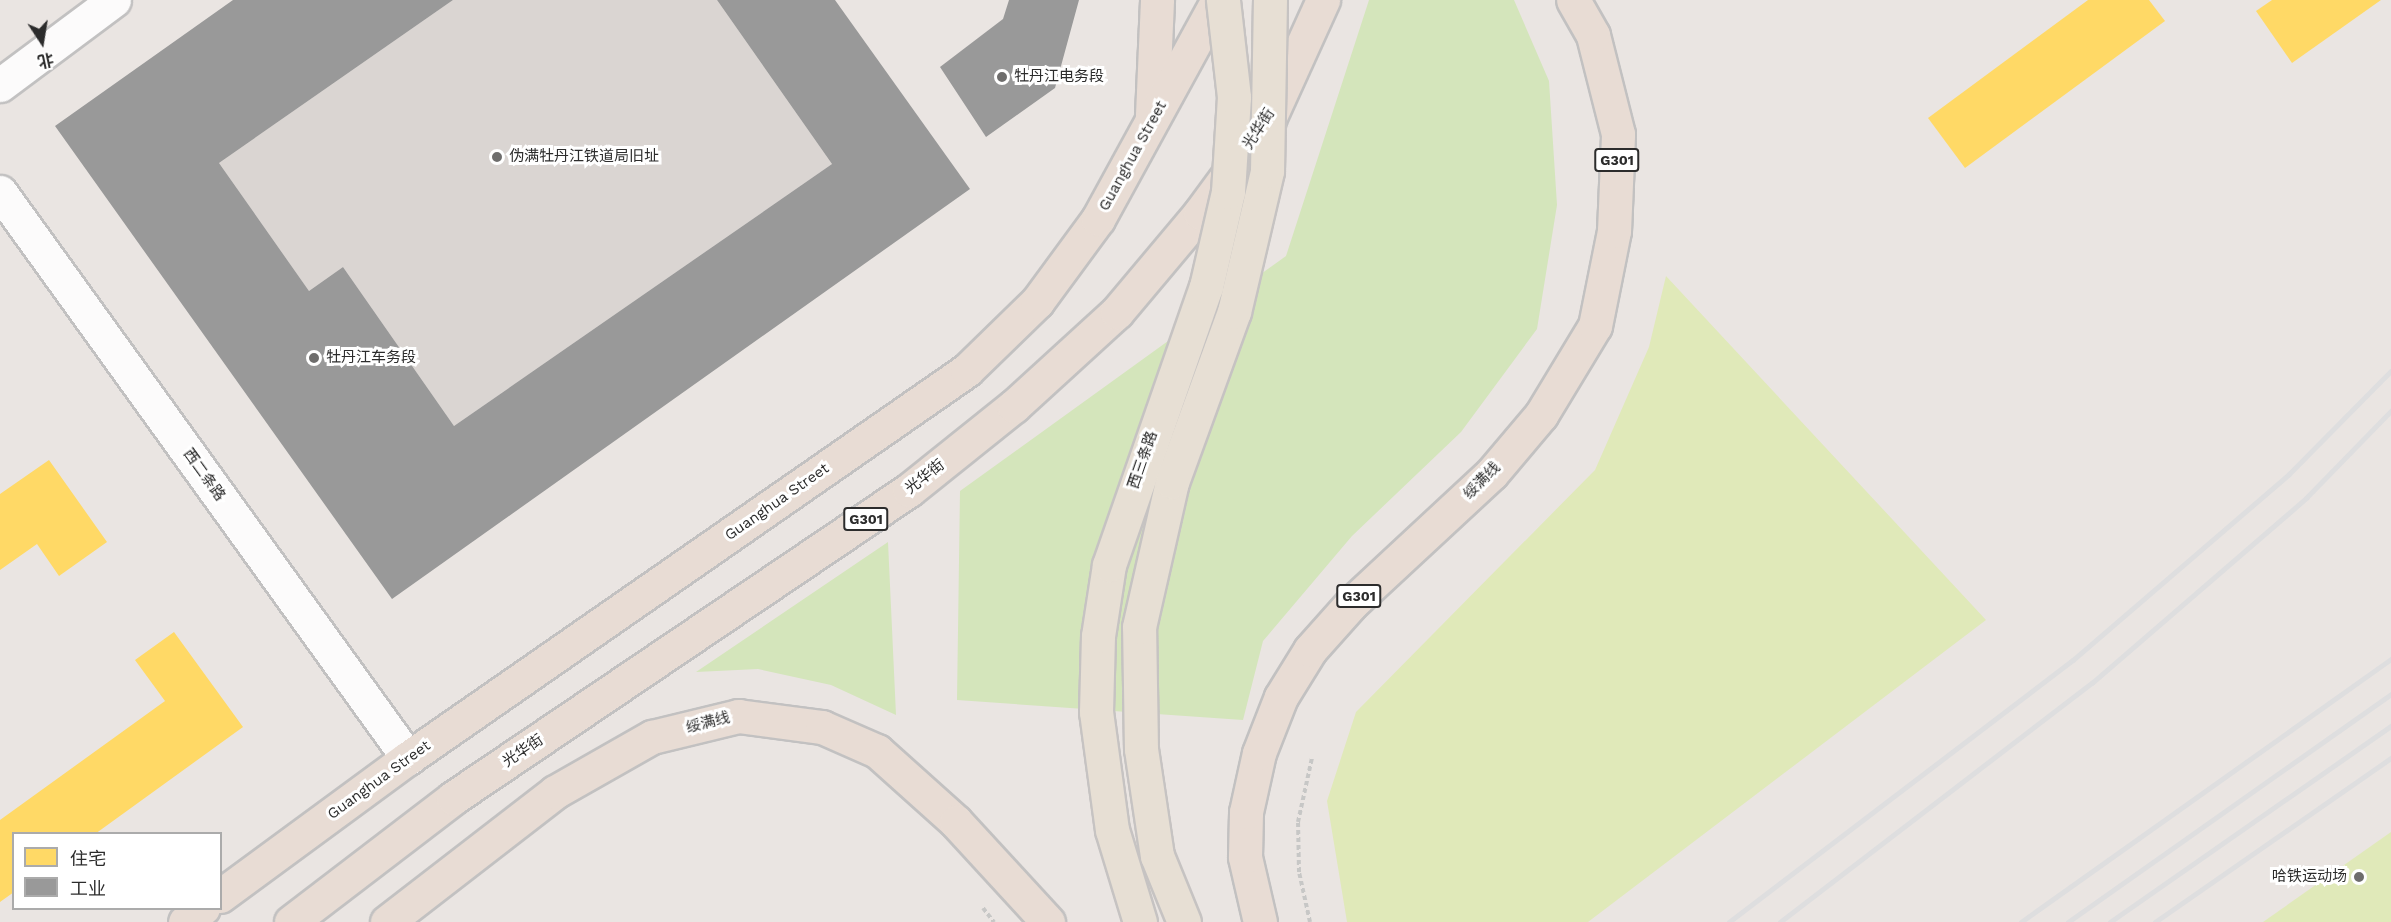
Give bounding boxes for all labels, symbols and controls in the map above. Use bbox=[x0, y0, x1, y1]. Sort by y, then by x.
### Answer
north arrow bbox=[12, 12, 72, 72]
text: 北 bbox=[36, 49, 56, 71]
place label: 牡丹江电务段 bbox=[1014, 68, 1104, 86]
marker: 牡丹江电务段 bbox=[995, 70, 1009, 84]
street label: Guanghua Street bbox=[1095, 98, 1171, 214]
street label: 光华街 bbox=[1239, 105, 1279, 153]
place label: 伪满牡丹江铁道局旧址 bbox=[509, 148, 659, 166]
road number: G301 bbox=[1593, 149, 1641, 171]
marker: 伪满牡丹江铁道局旧址 bbox=[490, 150, 504, 164]
place label: 牡丹江车务段 bbox=[326, 349, 416, 367]
marker: 牡丹江车务段 bbox=[307, 351, 321, 365]
street label: 西三条路 bbox=[1125, 429, 1161, 491]
street label: 西二条路 bbox=[179, 445, 229, 505]
street label: 光华街 bbox=[902, 456, 948, 498]
street label: Guanghua Street bbox=[721, 459, 833, 545]
street label: 绥满线 bbox=[1460, 459, 1504, 503]
road number: G301 bbox=[842, 508, 890, 530]
road number: G301 bbox=[1335, 585, 1383, 607]
street label: 绥满线 bbox=[684, 709, 732, 737]
street label: 光华街 bbox=[499, 731, 547, 771]
street label: Guanghua Street bbox=[324, 737, 434, 823]
legend bbox=[12, 832, 222, 910]
text: 住宅 bbox=[70, 848, 106, 869]
place label: 哈铁运动场 bbox=[2272, 868, 2347, 886]
marker: 哈铁运动场 bbox=[2352, 870, 2366, 884]
text: 工业 bbox=[70, 878, 106, 899]

